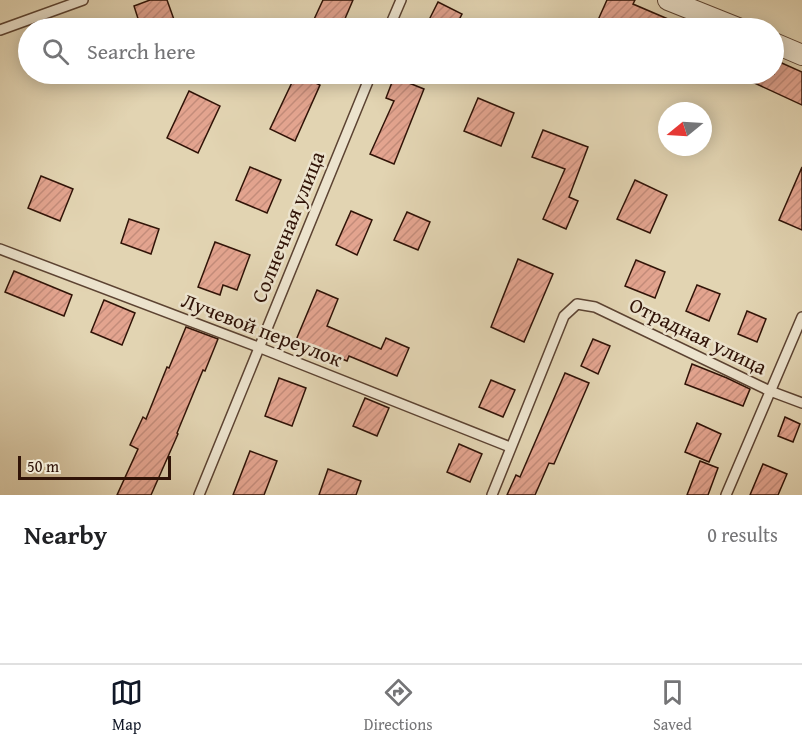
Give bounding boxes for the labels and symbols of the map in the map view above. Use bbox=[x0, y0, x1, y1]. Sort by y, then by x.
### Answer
north arrow bbox=[658, 102, 712, 156]
street label: Солнечная улица bbox=[243, 146, 332, 307]
street label: Лучевой переулок bbox=[177, 285, 347, 374]
street label: Отрадная улица bbox=[624, 289, 772, 382]
scale bar bbox=[18, 453, 171, 480]

